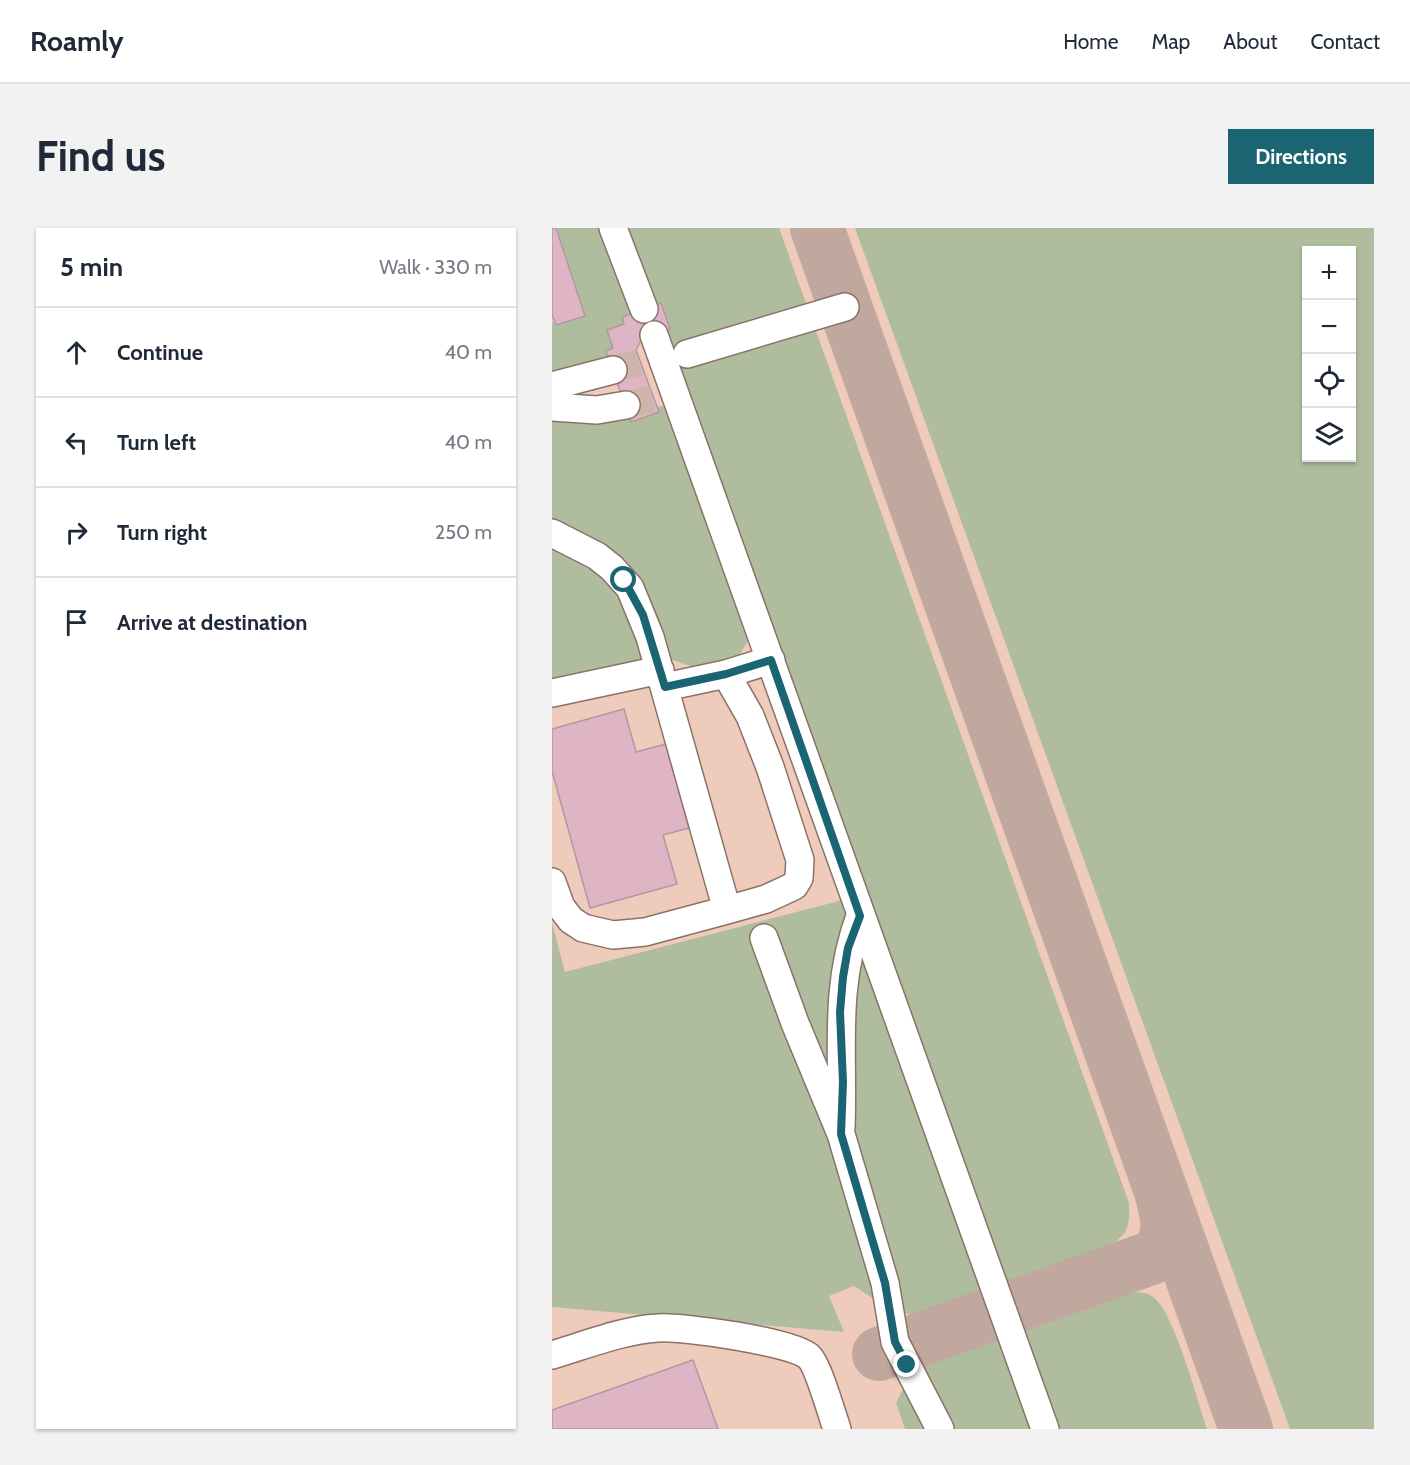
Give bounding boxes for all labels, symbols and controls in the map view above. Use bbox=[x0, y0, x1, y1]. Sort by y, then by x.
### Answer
text: Roamly bbox=[30, 24, 124, 58]
text: Home bbox=[1063, 29, 1119, 54]
text: Map bbox=[1152, 29, 1190, 54]
text: About bbox=[1223, 29, 1277, 54]
text: Contact bbox=[1310, 29, 1380, 54]
button: Directions bbox=[1228, 129, 1374, 184]
text: Find us bbox=[36, 130, 165, 182]
map controls bbox=[1302, 246, 1356, 462]
button: + bbox=[1302, 246, 1356, 300]
text: 5 min bbox=[60, 251, 123, 283]
text: Walk · 330 m bbox=[379, 255, 492, 279]
button: − bbox=[1302, 300, 1356, 354]
icon: ahead bbox=[60, 336, 93, 369]
text: Continue bbox=[117, 339, 203, 366]
text: 40 m bbox=[444, 340, 492, 364]
button: locate bbox=[1302, 354, 1356, 408]
button: layers bbox=[1302, 408, 1356, 462]
icon: left bbox=[60, 426, 93, 459]
text: Turn left bbox=[117, 429, 196, 456]
text: 40 m bbox=[444, 430, 492, 454]
icon: right bbox=[60, 516, 93, 549]
text: Turn right bbox=[117, 519, 207, 546]
text: 250 m bbox=[435, 520, 492, 544]
route start bbox=[610, 566, 636, 592]
icon: arrive bbox=[60, 606, 93, 639]
text: Arrive at destination bbox=[117, 609, 307, 636]
route end bbox=[893, 1351, 919, 1377]

